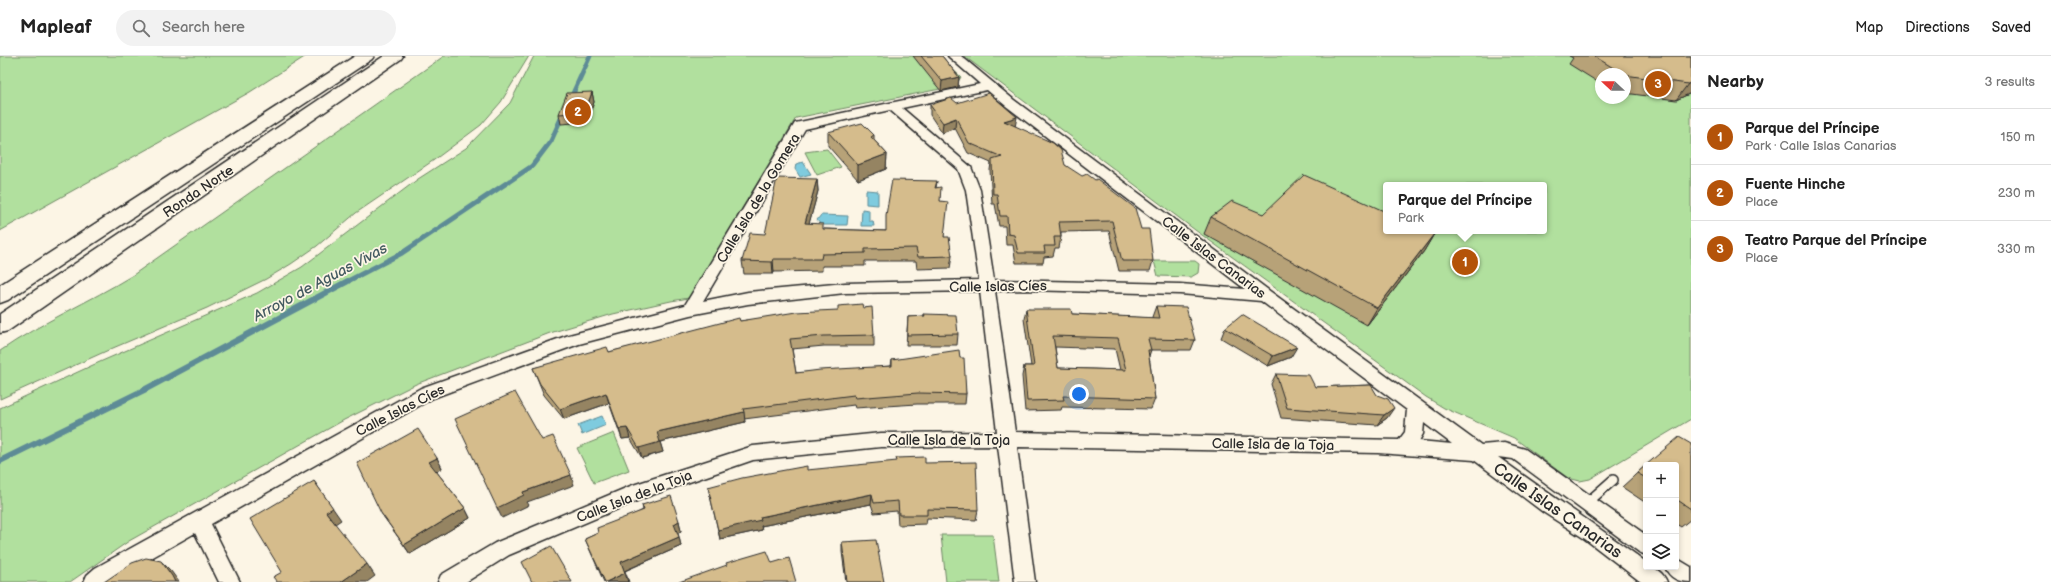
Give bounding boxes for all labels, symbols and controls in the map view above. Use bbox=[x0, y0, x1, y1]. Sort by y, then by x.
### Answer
search box bbox=[116, 10, 396, 46]
text: Mapleaf bbox=[20, 16, 92, 39]
icon: search bbox=[130, 17, 152, 39]
text: Search here bbox=[162, 18, 245, 37]
text: Map bbox=[1855, 19, 1883, 36]
text: Directions bbox=[1905, 19, 1970, 36]
text: Saved bbox=[1992, 19, 2031, 36]
north arrow bbox=[1595, 68, 1631, 104]
pin: 3 bbox=[1645, 69, 1671, 99]
text: Nearby bbox=[1707, 72, 1764, 92]
text: 3 results bbox=[1984, 74, 2035, 90]
pin: 2 bbox=[565, 97, 591, 127]
text: Parque del Príncipe bbox=[1745, 119, 1879, 138]
text: 1 bbox=[1717, 129, 1723, 145]
text: 150 m bbox=[2001, 129, 2035, 145]
street label: Calle Isla de la Gomera bbox=[713, 130, 804, 266]
text: Park · Calle Islas Canarias bbox=[1745, 138, 1896, 154]
street label: Ronda Norte bbox=[160, 162, 237, 221]
text: Fuente Hinche bbox=[1745, 175, 1845, 194]
popup bbox=[1383, 182, 1547, 234]
text: 2 bbox=[1716, 185, 1724, 201]
text: 230 m bbox=[1998, 185, 2035, 201]
text: Parque del Príncipe bbox=[1398, 191, 1532, 210]
text: Place bbox=[1745, 194, 1778, 210]
text: Park bbox=[1398, 210, 1424, 226]
street label: Calle Islas Canarias bbox=[1158, 213, 1269, 302]
text: Teatro Parque del Príncipe bbox=[1745, 231, 1927, 250]
water label: Arroyo de Aguas Vivas bbox=[249, 239, 391, 326]
text: 3 bbox=[1716, 241, 1724, 257]
text: 330 m bbox=[1997, 241, 2035, 257]
pin: 1 bbox=[1452, 247, 1478, 277]
text: Place bbox=[1745, 250, 1778, 266]
street label: Calle Islas Cíes bbox=[949, 277, 1047, 296]
street label: Calle Islas Cíes bbox=[353, 381, 448, 440]
your location bbox=[1069, 384, 1089, 404]
street label: Calle Isla de la Toja bbox=[888, 432, 1010, 449]
street label: Calle Isla de la Toja bbox=[1212, 435, 1334, 454]
street label: Calle Islas Canarias bbox=[1489, 459, 1626, 563]
map controls bbox=[1643, 462, 1679, 570]
button: + bbox=[1643, 462, 1679, 498]
street label: Calle Isla de la Toja bbox=[574, 467, 694, 526]
button: − bbox=[1643, 498, 1679, 534]
button: layers bbox=[1643, 534, 1679, 570]

